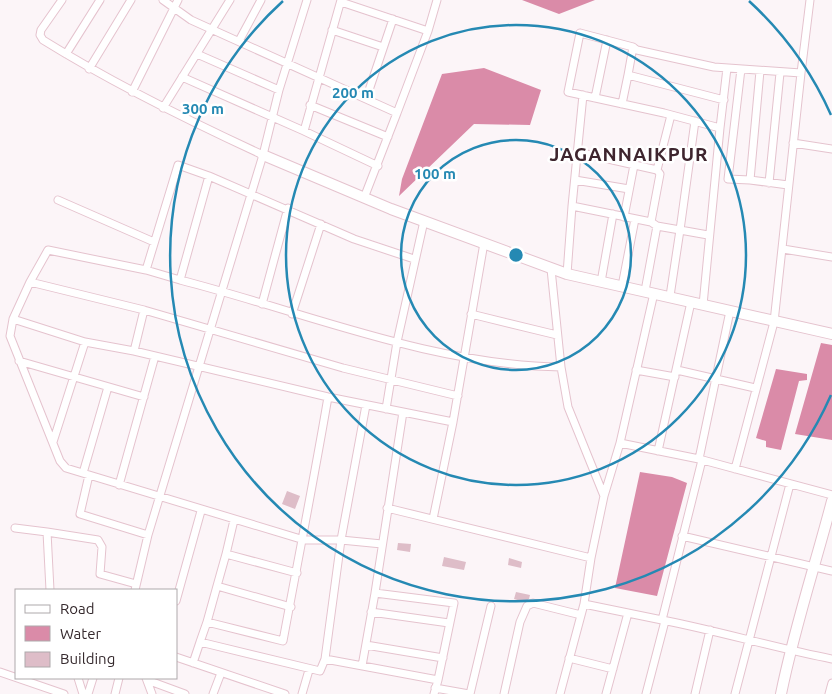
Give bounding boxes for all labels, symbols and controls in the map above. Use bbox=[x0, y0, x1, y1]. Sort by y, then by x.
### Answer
text: 200 m bbox=[332, 84, 374, 101]
text: 300 m bbox=[182, 100, 224, 117]
district label: JAGANNAIKPUR bbox=[550, 143, 708, 165]
text: 100 m bbox=[414, 165, 456, 182]
centre of rings bbox=[507, 246, 525, 264]
legend bbox=[15, 589, 178, 679]
text: Road bbox=[60, 600, 95, 617]
text: Water bbox=[60, 625, 101, 642]
text: Building bbox=[60, 650, 115, 667]

